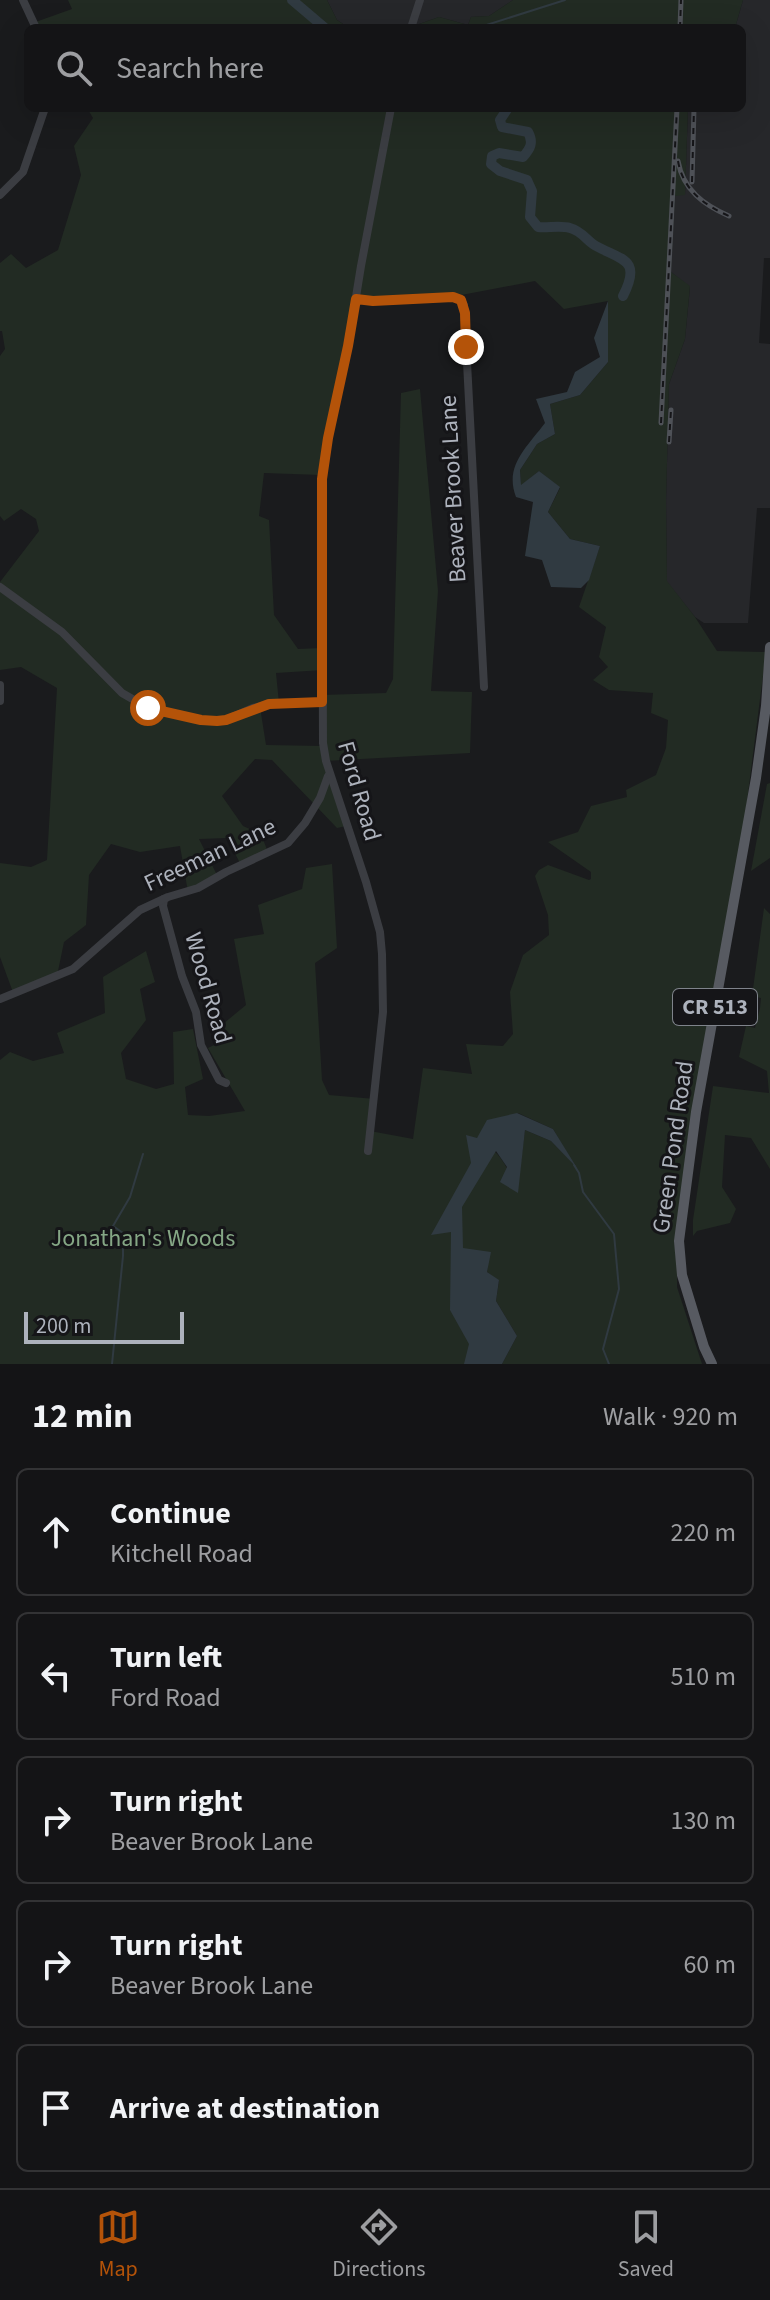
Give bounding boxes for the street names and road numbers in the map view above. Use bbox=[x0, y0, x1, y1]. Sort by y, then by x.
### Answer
street label: Beaver Brook Lane bbox=[431, 394, 475, 584]
street label: Ford Road bbox=[328, 737, 390, 845]
street label: Freeman Lane bbox=[138, 809, 282, 901]
street label: Wood Road bbox=[175, 928, 241, 1048]
road number: CR 513 bbox=[673, 989, 757, 1025]
street label: Green Pond Road bbox=[644, 1059, 702, 1235]

